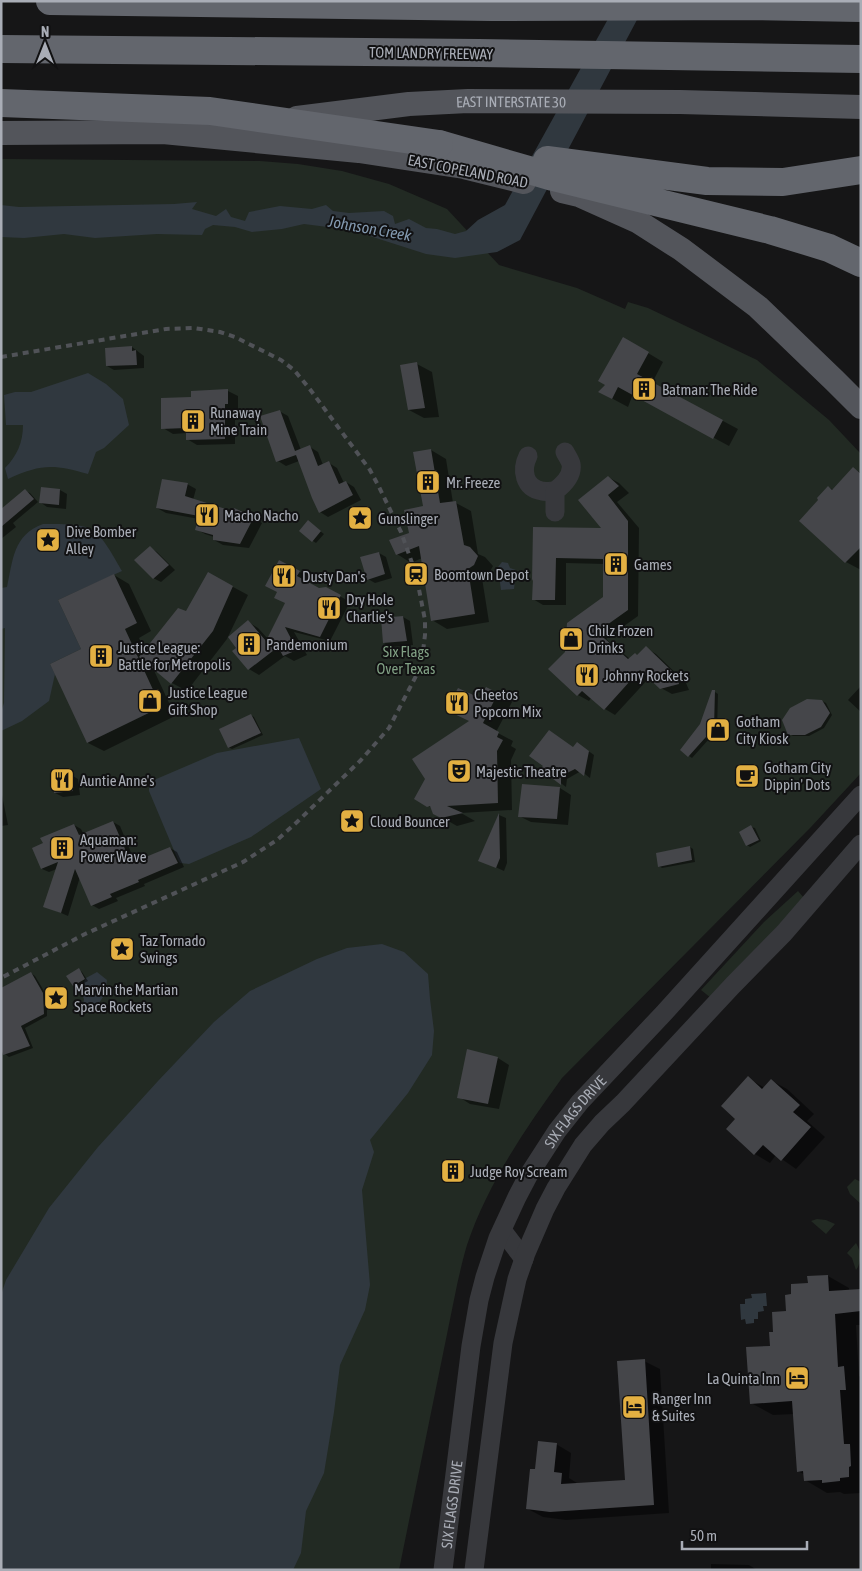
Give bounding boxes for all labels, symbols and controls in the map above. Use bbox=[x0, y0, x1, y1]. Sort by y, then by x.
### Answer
north arrow bbox=[20, 20, 70, 70]
text: N bbox=[41, 24, 49, 40]
street label: TOM LANDRY FREEWAY bbox=[369, 43, 493, 63]
street label: EAST INTERSTATE 30 bbox=[456, 92, 566, 110]
street label: EAST COPELAND ROAD bbox=[407, 151, 529, 191]
water label: Johnson Creek bbox=[326, 212, 414, 244]
building icon: Batman: The Ride bbox=[631, 376, 657, 402]
place label: Batman: The Ride bbox=[662, 381, 758, 398]
place label: Runaway Mine Train bbox=[210, 404, 267, 438]
building icon: Runaway Mine Train bbox=[180, 408, 206, 434]
building icon: Mr. Freeze bbox=[415, 469, 441, 495]
place label: Mr. Freeze bbox=[446, 474, 501, 491]
restaurant icon: Macho Nacho bbox=[194, 502, 220, 528]
place icon: Gunslinger bbox=[347, 505, 373, 531]
place label: Macho Nacho bbox=[224, 507, 299, 524]
place label: Gunslinger bbox=[378, 510, 438, 527]
place label: Dive Bomber Alley bbox=[66, 523, 137, 557]
place icon: Dive Bomber Alley bbox=[35, 527, 61, 553]
building icon: Games bbox=[603, 551, 629, 577]
place label: Games bbox=[634, 556, 672, 573]
station icon: Boomtown Depot bbox=[403, 561, 429, 587]
restaurant icon: Dusty Dan's bbox=[271, 563, 297, 589]
place label: Boomtown Depot bbox=[434, 566, 529, 583]
place label: Dusty Dan's bbox=[302, 568, 366, 585]
place label: Dry Hole Charlie's bbox=[346, 591, 394, 625]
restaurant icon: Dry Hole Charlie's bbox=[316, 595, 342, 621]
place label: Chilz Frozen Drinks bbox=[588, 622, 653, 656]
shop icon: Chilz Frozen Drinks bbox=[558, 626, 584, 652]
building icon: Pandemonium bbox=[236, 631, 262, 657]
place label: Pandemonium bbox=[266, 636, 348, 653]
place label: Justice League: Battle for Metropolis bbox=[118, 639, 231, 673]
building icon: Justice League: Battle for Metropolis bbox=[88, 643, 114, 669]
park label: Six Flags Over Texas bbox=[377, 643, 435, 677]
restaurant icon: Johnny Rockets bbox=[574, 662, 600, 688]
place label: Johnny Rockets bbox=[604, 667, 689, 684]
place label: Justice League Gift Shop bbox=[168, 684, 248, 718]
place label: Cheetos Popcorn Mix bbox=[474, 686, 541, 720]
shop icon: Justice League Gift Shop bbox=[137, 688, 163, 714]
restaurant icon: Cheetos Popcorn Mix bbox=[444, 690, 470, 716]
place label: Gotham City Kiosk bbox=[736, 713, 789, 747]
shop icon: Gotham City Kiosk bbox=[705, 717, 731, 743]
theatre icon: Majestic Theatre bbox=[446, 758, 472, 784]
place label: Gotham City Dippin' Dots bbox=[764, 759, 831, 793]
place label: Majestic Theatre bbox=[476, 763, 567, 780]
cafe icon: Gotham City Dippin' Dots bbox=[734, 763, 760, 789]
restaurant icon: Auntie Anne's bbox=[49, 767, 75, 793]
place label: Auntie Anne's bbox=[80, 772, 155, 789]
place icon: Cloud Bouncer bbox=[339, 808, 365, 834]
place label: Cloud Bouncer bbox=[370, 813, 450, 830]
place label: Aquaman: Power Wave bbox=[80, 831, 147, 865]
building icon: Aquaman: Power Wave bbox=[49, 835, 75, 861]
place label: Taz Tornado Swings bbox=[140, 932, 206, 966]
place icon: Taz Tornado Swings bbox=[109, 936, 135, 962]
place label: Marvin the Martian Space Rockets bbox=[74, 981, 178, 1015]
place icon: Marvin the Martian Space Rockets bbox=[43, 985, 69, 1011]
street label: SIX FLAGS DRIVE bbox=[540, 1072, 609, 1151]
building icon: Judge Roy Scream bbox=[440, 1158, 466, 1184]
place label: Judge Roy Scream bbox=[470, 1163, 568, 1180]
hotel icon: La Quinta Inn bbox=[784, 1365, 810, 1391]
place label: La Quinta Inn bbox=[707, 1370, 780, 1387]
place label: Ranger Inn & Suites bbox=[652, 1390, 712, 1424]
hotel icon: Ranger Inn & Suites bbox=[621, 1394, 647, 1420]
street label: SIX FLAGS DRIVE bbox=[437, 1459, 465, 1549]
scale bar bbox=[682, 1518, 807, 1550]
text: 50 m bbox=[690, 1527, 717, 1544]

